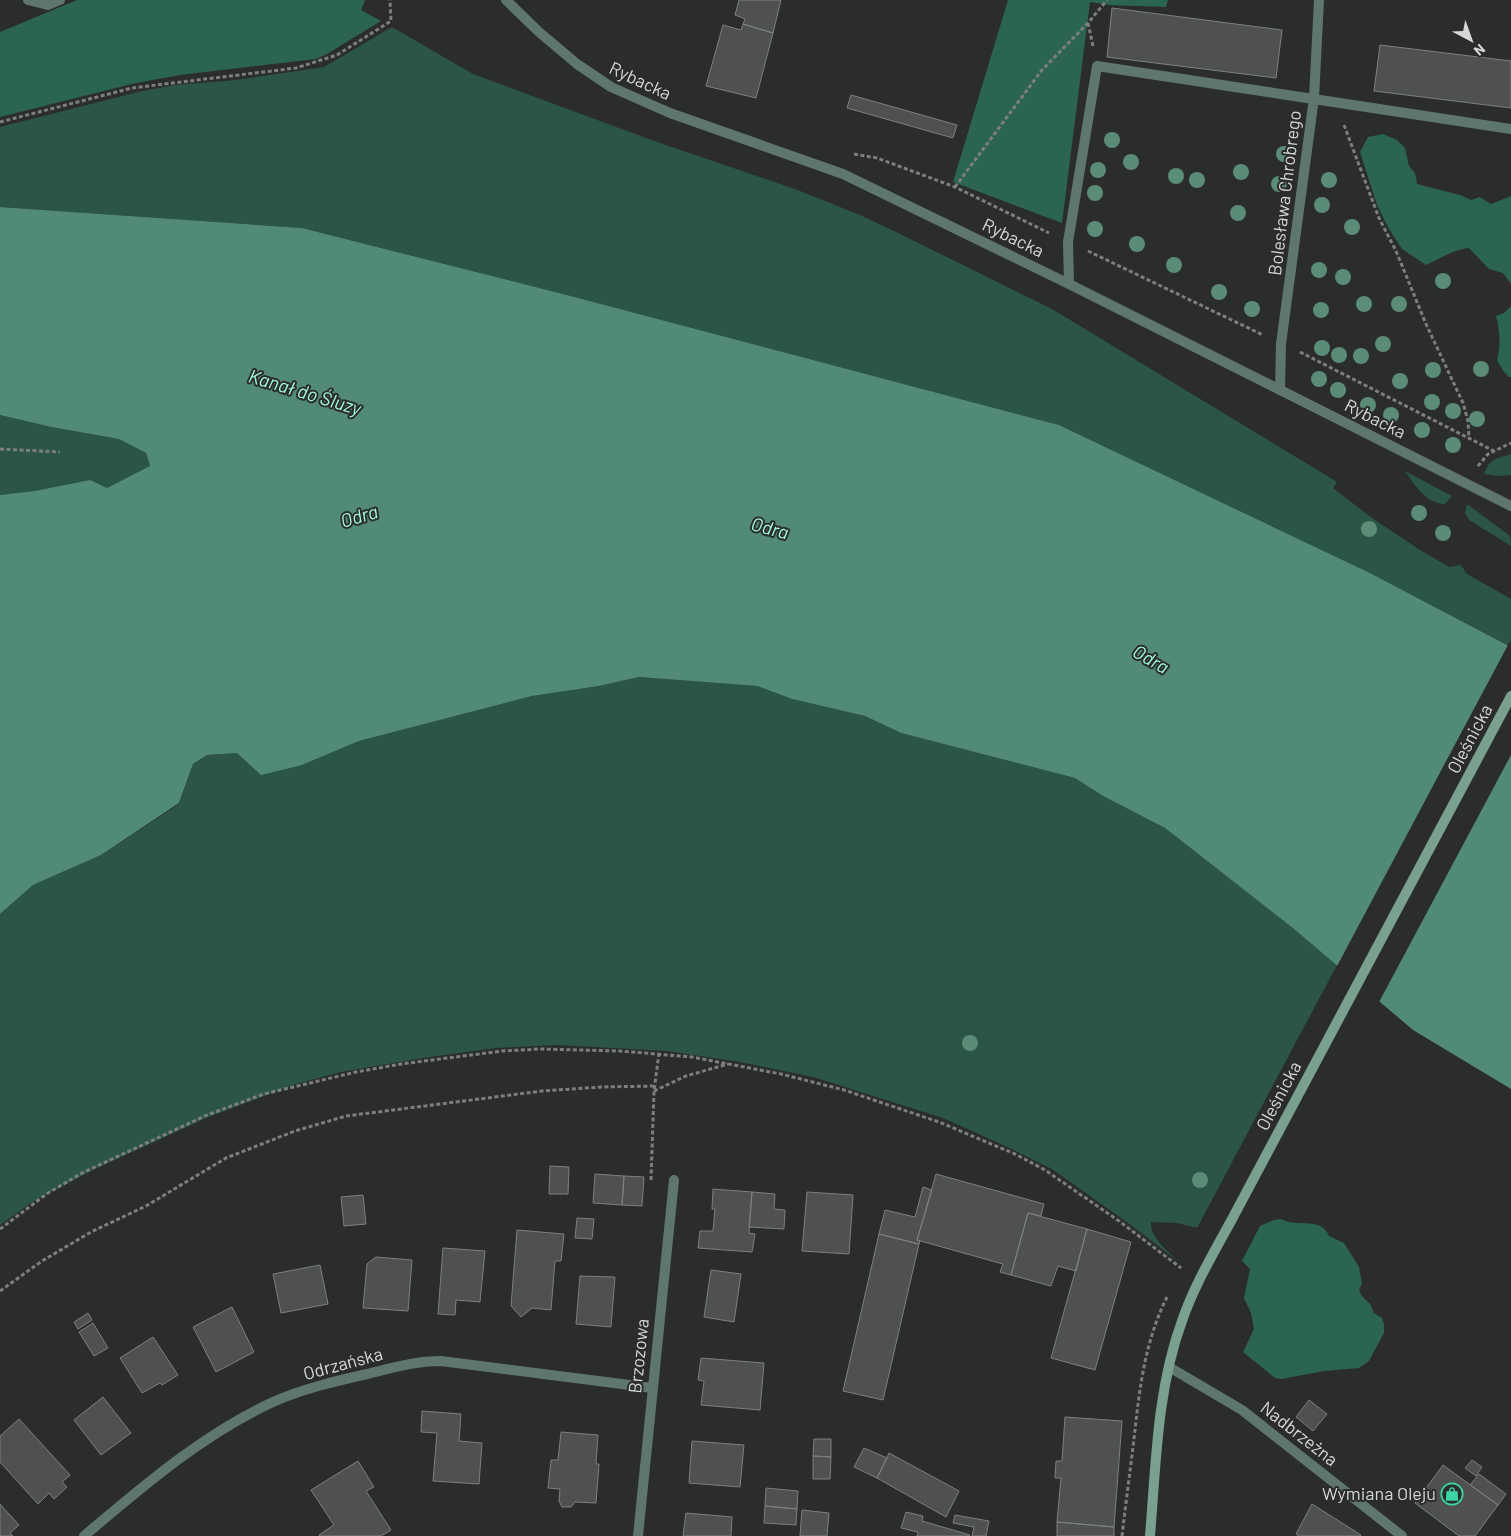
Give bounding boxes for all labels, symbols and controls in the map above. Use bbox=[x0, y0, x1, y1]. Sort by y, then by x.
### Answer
north arrow bbox=[1446, 15, 1496, 65]
text: N bbox=[1471, 41, 1489, 60]
street label: Rybacka bbox=[606, 56, 675, 104]
street label: Bolesława Chrobrego bbox=[1263, 109, 1305, 277]
street label: Rybacka bbox=[979, 213, 1048, 261]
water label: Kanał do Śluzy bbox=[246, 364, 365, 420]
street label: Rybacka bbox=[1341, 393, 1410, 443]
water label: Odra bbox=[337, 499, 380, 532]
water label: Odra bbox=[749, 511, 791, 544]
water label: Odra bbox=[1129, 639, 1173, 678]
street label: Oleśnicka bbox=[1442, 700, 1496, 777]
street label: Oleśnicka bbox=[1251, 1057, 1305, 1134]
street label: Brzozowa bbox=[623, 1317, 653, 1394]
street label: Odrzańska bbox=[301, 1342, 385, 1384]
street label: Nadbrzeżna bbox=[1257, 1396, 1343, 1470]
place label: Wymiana Oleju bbox=[1322, 1482, 1436, 1504]
shop icon: Wymiana Oleju bbox=[1440, 1482, 1464, 1506]

